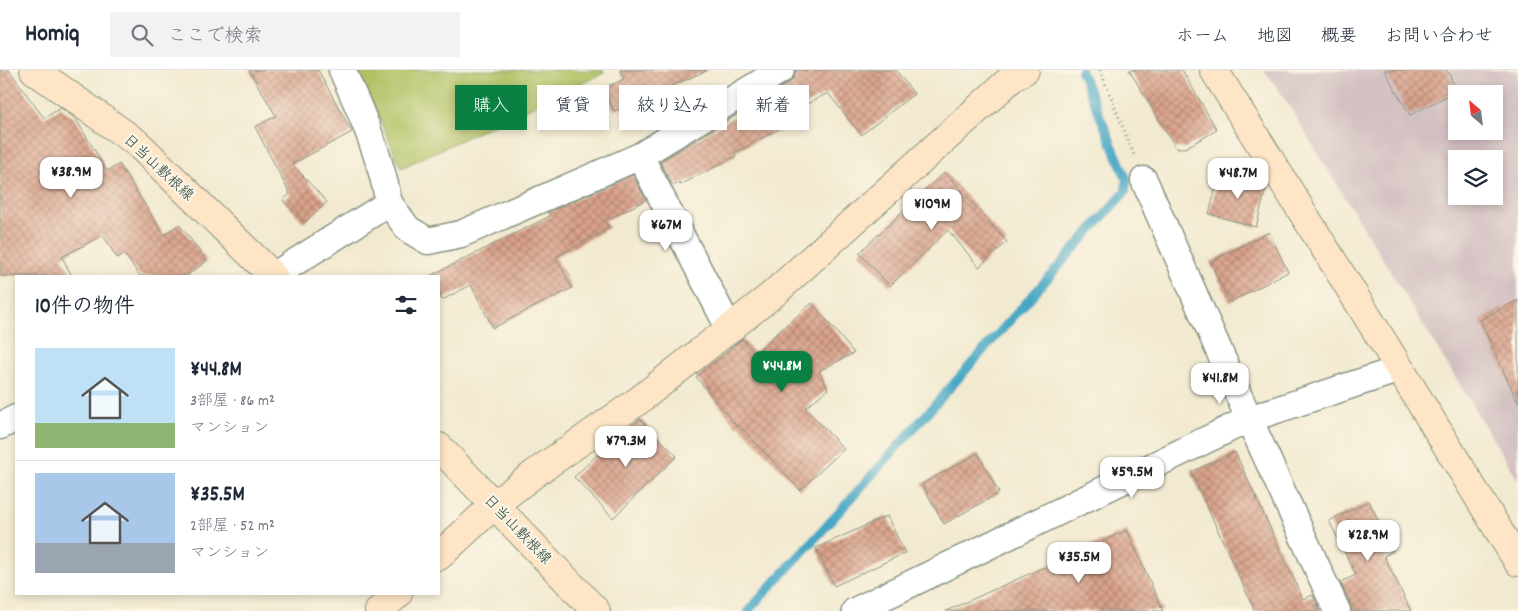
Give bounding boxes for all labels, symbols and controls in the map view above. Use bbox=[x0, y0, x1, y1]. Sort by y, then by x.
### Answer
search box bbox=[110, 12, 460, 57]
text: Homiq bbox=[25, 18, 80, 52]
icon: search bbox=[128, 21, 156, 49]
text: ここで検索 bbox=[168, 24, 263, 51]
text: ホーム bbox=[1176, 25, 1229, 50]
text: 地図 bbox=[1257, 25, 1293, 50]
text: 概要 bbox=[1321, 25, 1357, 50]
text: お問い合わせ bbox=[1385, 25, 1493, 50]
chip: 購入 bbox=[455, 85, 527, 130]
chip: 賃貸 bbox=[537, 85, 609, 130]
chip: 絞り込み bbox=[619, 85, 727, 130]
chip: 新着 bbox=[737, 85, 809, 130]
north arrow bbox=[1448, 85, 1502, 140]
map controls bbox=[1448, 85, 1503, 205]
street label: 日当山敷根線 bbox=[117, 130, 198, 207]
button: layers bbox=[1448, 150, 1503, 205]
pin: ¥38.9M bbox=[30, 156, 112, 199]
pin: ¥48.7M bbox=[1197, 158, 1279, 200]
text: ¥38.9M bbox=[51, 161, 91, 184]
text: ¥48.7M bbox=[1219, 162, 1257, 185]
pin: ¥109M bbox=[897, 189, 967, 231]
text: ¥109M bbox=[914, 193, 950, 216]
pin: ¥67M bbox=[636, 210, 696, 252]
text: ¥67M bbox=[650, 214, 682, 237]
icon: filters bbox=[392, 291, 420, 319]
text: 10件の物件 bbox=[35, 293, 135, 323]
pin: ¥44.8M bbox=[741, 350, 823, 393]
text: ¥44.8M bbox=[762, 355, 802, 378]
text: ¥44.8M bbox=[190, 356, 242, 386]
pin: ¥41.8M bbox=[1179, 362, 1261, 405]
text: ¥41.8M bbox=[1202, 367, 1238, 390]
icon: home bbox=[75, 368, 135, 428]
text: 3部屋 · 86 m² bbox=[190, 390, 275, 413]
text: マンション bbox=[190, 417, 269, 440]
pin: ¥79.3M bbox=[585, 426, 667, 468]
text: ¥79.3M bbox=[606, 430, 646, 453]
pin: ¥59.5M bbox=[1091, 456, 1173, 499]
text: ¥59.5M bbox=[1111, 461, 1153, 484]
text: ¥35.5M bbox=[190, 481, 245, 511]
street label: 日当山敷根線 bbox=[477, 490, 556, 570]
icon: home bbox=[75, 493, 135, 553]
text: 2部屋 · 52 m² bbox=[190, 515, 275, 538]
pin: ¥28.9M bbox=[1327, 520, 1409, 562]
text: ¥28.9M bbox=[1348, 524, 1388, 547]
text: マンション bbox=[190, 542, 269, 565]
pin: ¥35.5M bbox=[1038, 542, 1120, 584]
text: ¥35.5M bbox=[1058, 546, 1100, 569]

